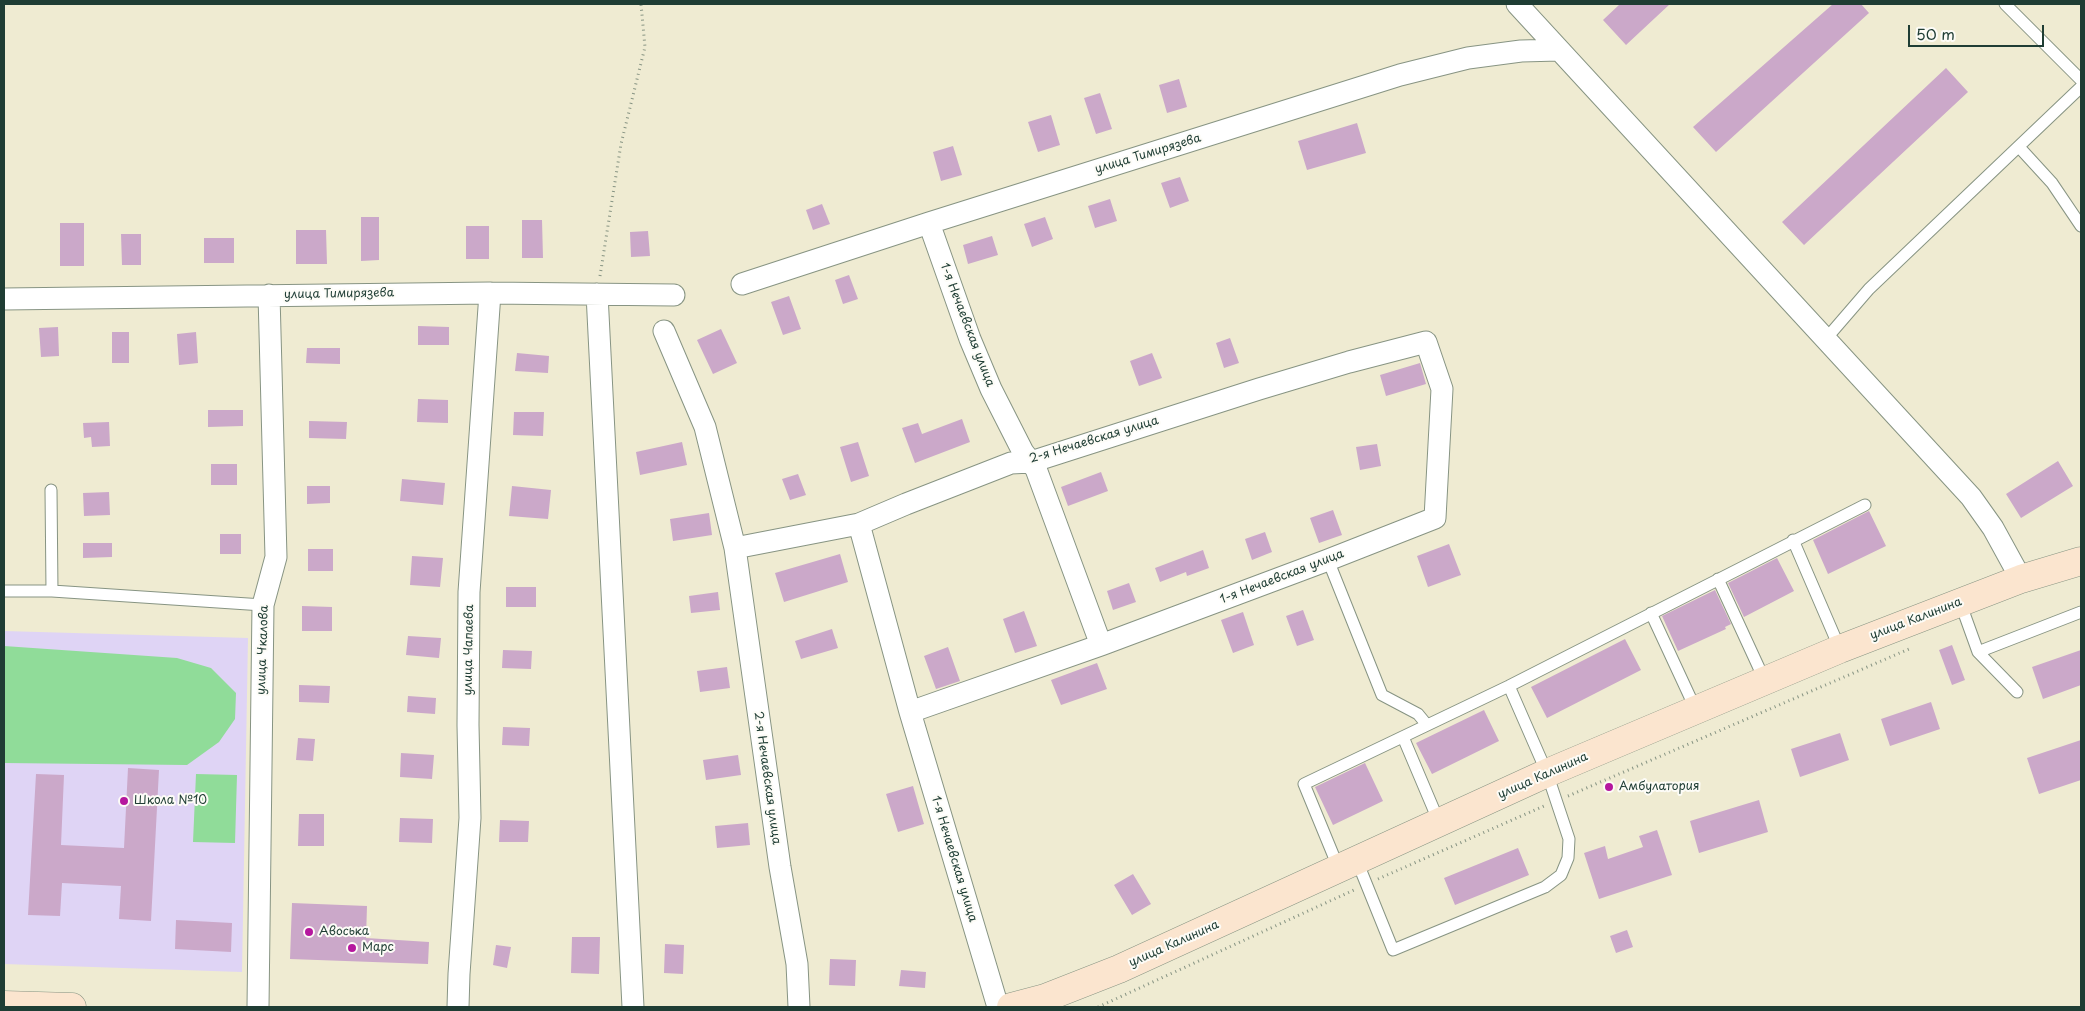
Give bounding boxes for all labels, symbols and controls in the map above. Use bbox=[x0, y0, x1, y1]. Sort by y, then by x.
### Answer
scale bar bbox=[1910, 15, 2046, 47]
text: 50 m bbox=[1916, 22, 1955, 45]
street label: улица Тимирязева bbox=[1093, 131, 1203, 177]
street label: 1-я Нечаевская улица bbox=[937, 261, 997, 389]
street label: улица Тимирязева bbox=[284, 286, 394, 302]
street label: 2-я Нечаевская улица bbox=[1028, 413, 1160, 467]
street label: 1-я Нечаевская улица bbox=[1218, 547, 1346, 607]
street label: улица Калинина bbox=[1868, 595, 1964, 643]
street label: улица Чапаева bbox=[461, 604, 477, 696]
street label: улица Чкалова bbox=[254, 605, 272, 695]
street label: 2-я Нечаевская улица bbox=[751, 710, 783, 846]
street label: улица Калинина bbox=[1496, 750, 1590, 802]
place label: Амбулатория bbox=[1619, 780, 1699, 794]
marker: Амбулатория bbox=[1603, 781, 1615, 793]
place label: Школа №10 bbox=[134, 794, 207, 808]
street label: 1-я Нечаевская улица bbox=[928, 794, 980, 924]
marker: Школа №10 bbox=[118, 795, 130, 807]
street label: улица Калинина bbox=[1127, 918, 1221, 970]
place label: Авоська bbox=[319, 925, 369, 939]
marker: Авоська bbox=[303, 926, 315, 938]
place label: Марс bbox=[362, 941, 394, 955]
marker: Марс bbox=[346, 942, 358, 954]

